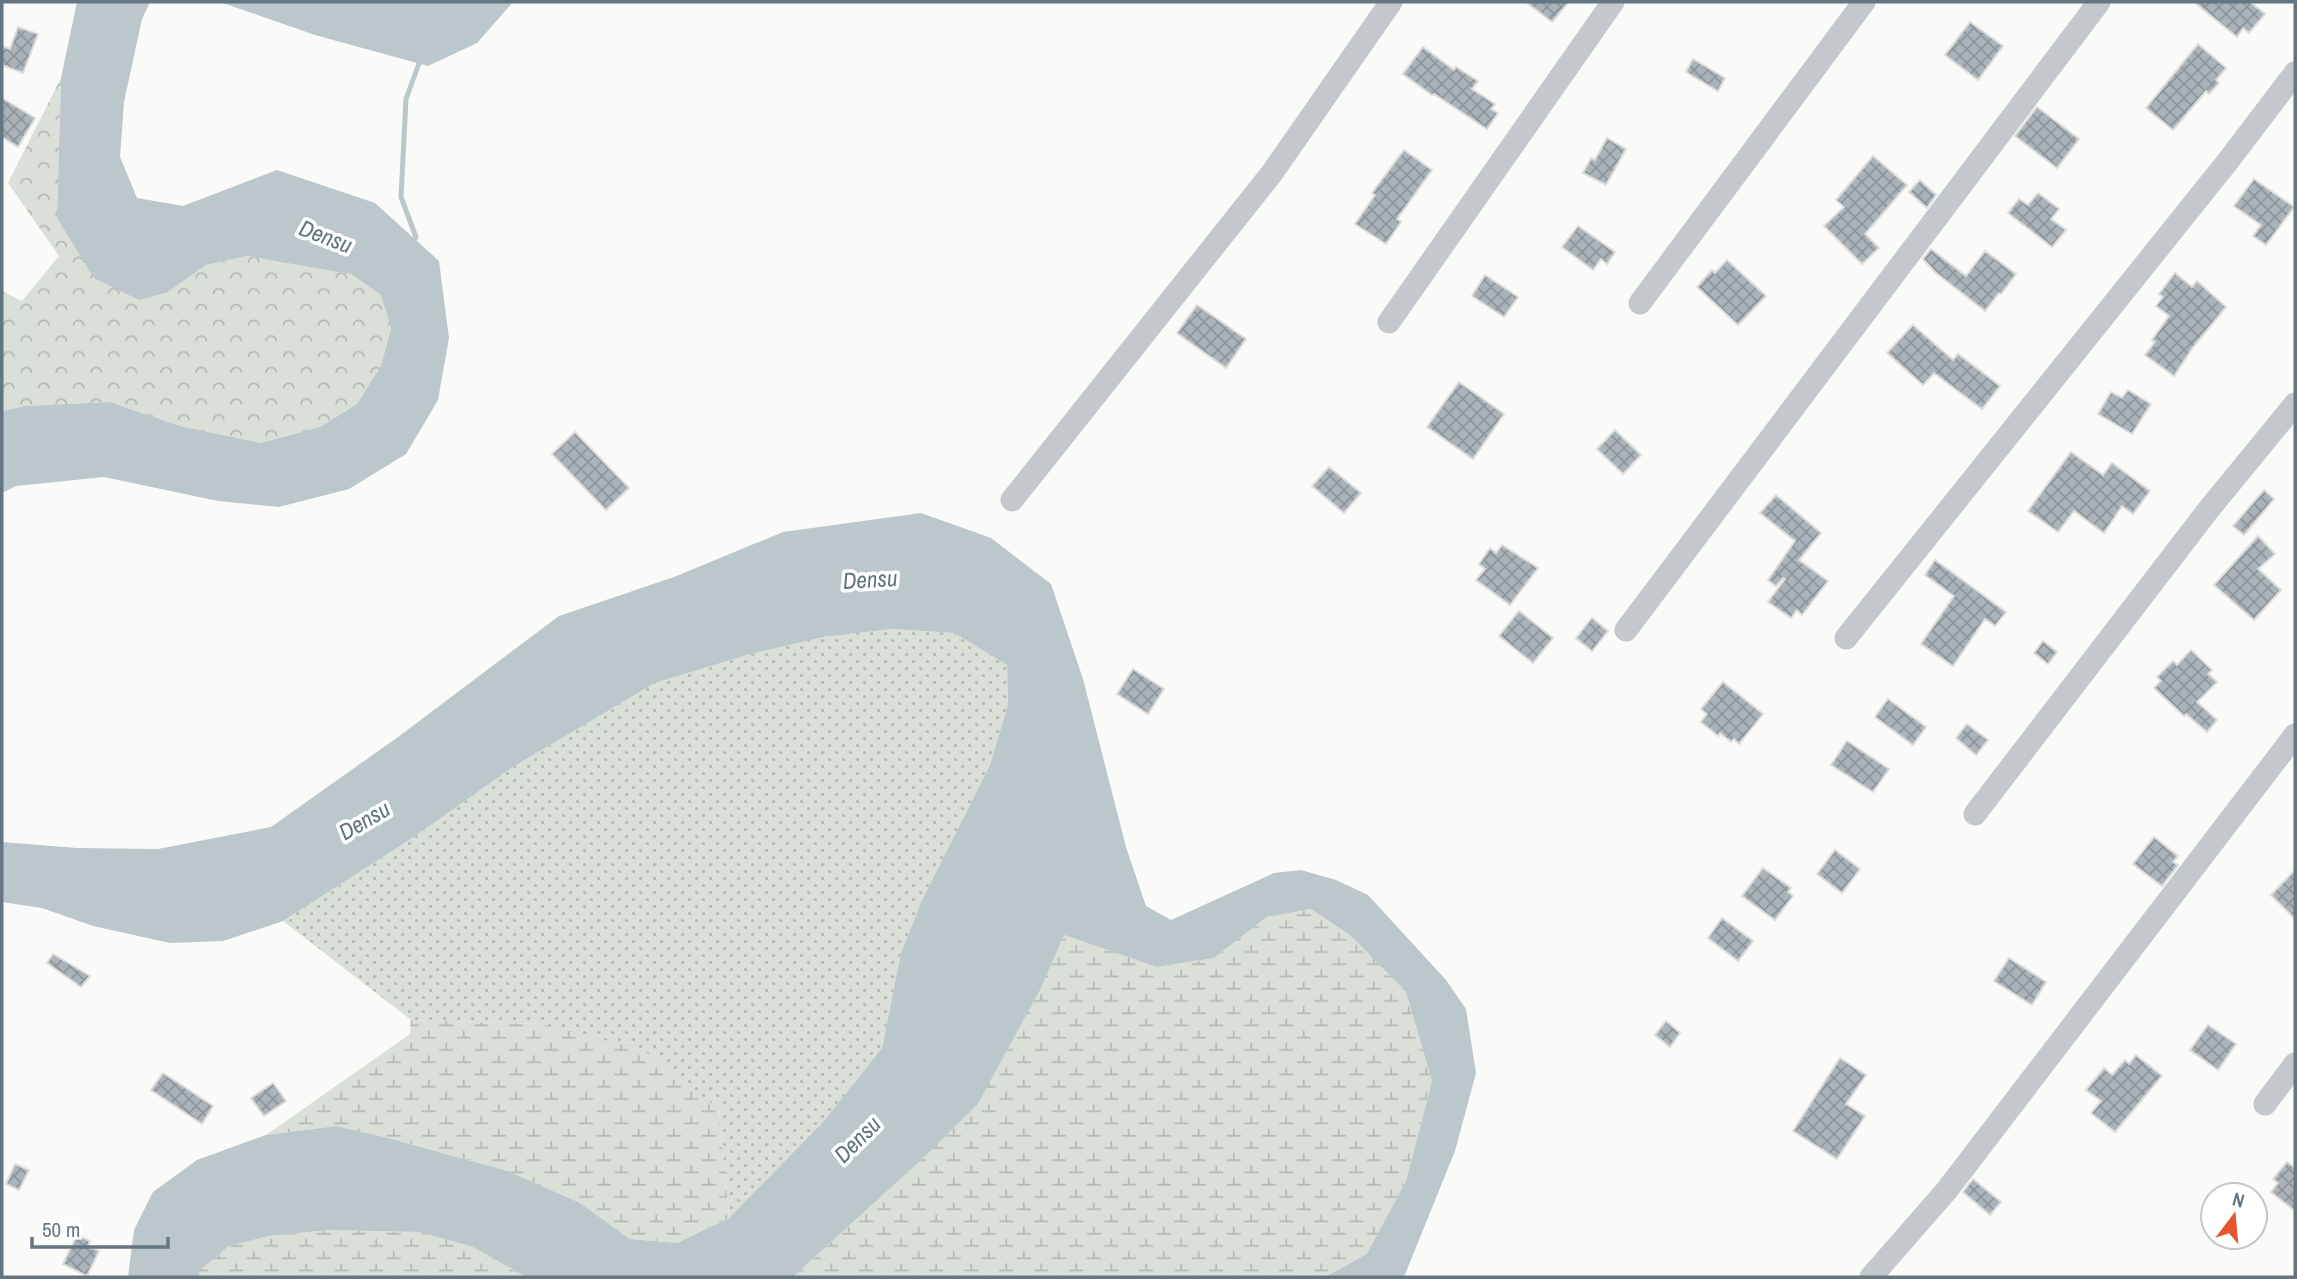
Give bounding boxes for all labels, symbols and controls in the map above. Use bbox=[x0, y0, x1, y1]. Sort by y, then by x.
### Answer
water label: Densu bbox=[295, 212, 357, 260]
water label: Densu bbox=[842, 562, 898, 596]
water label: Densu bbox=[333, 793, 395, 847]
water label: Densu bbox=[827, 1109, 887, 1169]
north arrow bbox=[2199, 1181, 2269, 1251]
text: N bbox=[2230, 1186, 2248, 1214]
scale bar bbox=[32, 1206, 168, 1250]
text: 50 m bbox=[42, 1215, 80, 1244]

